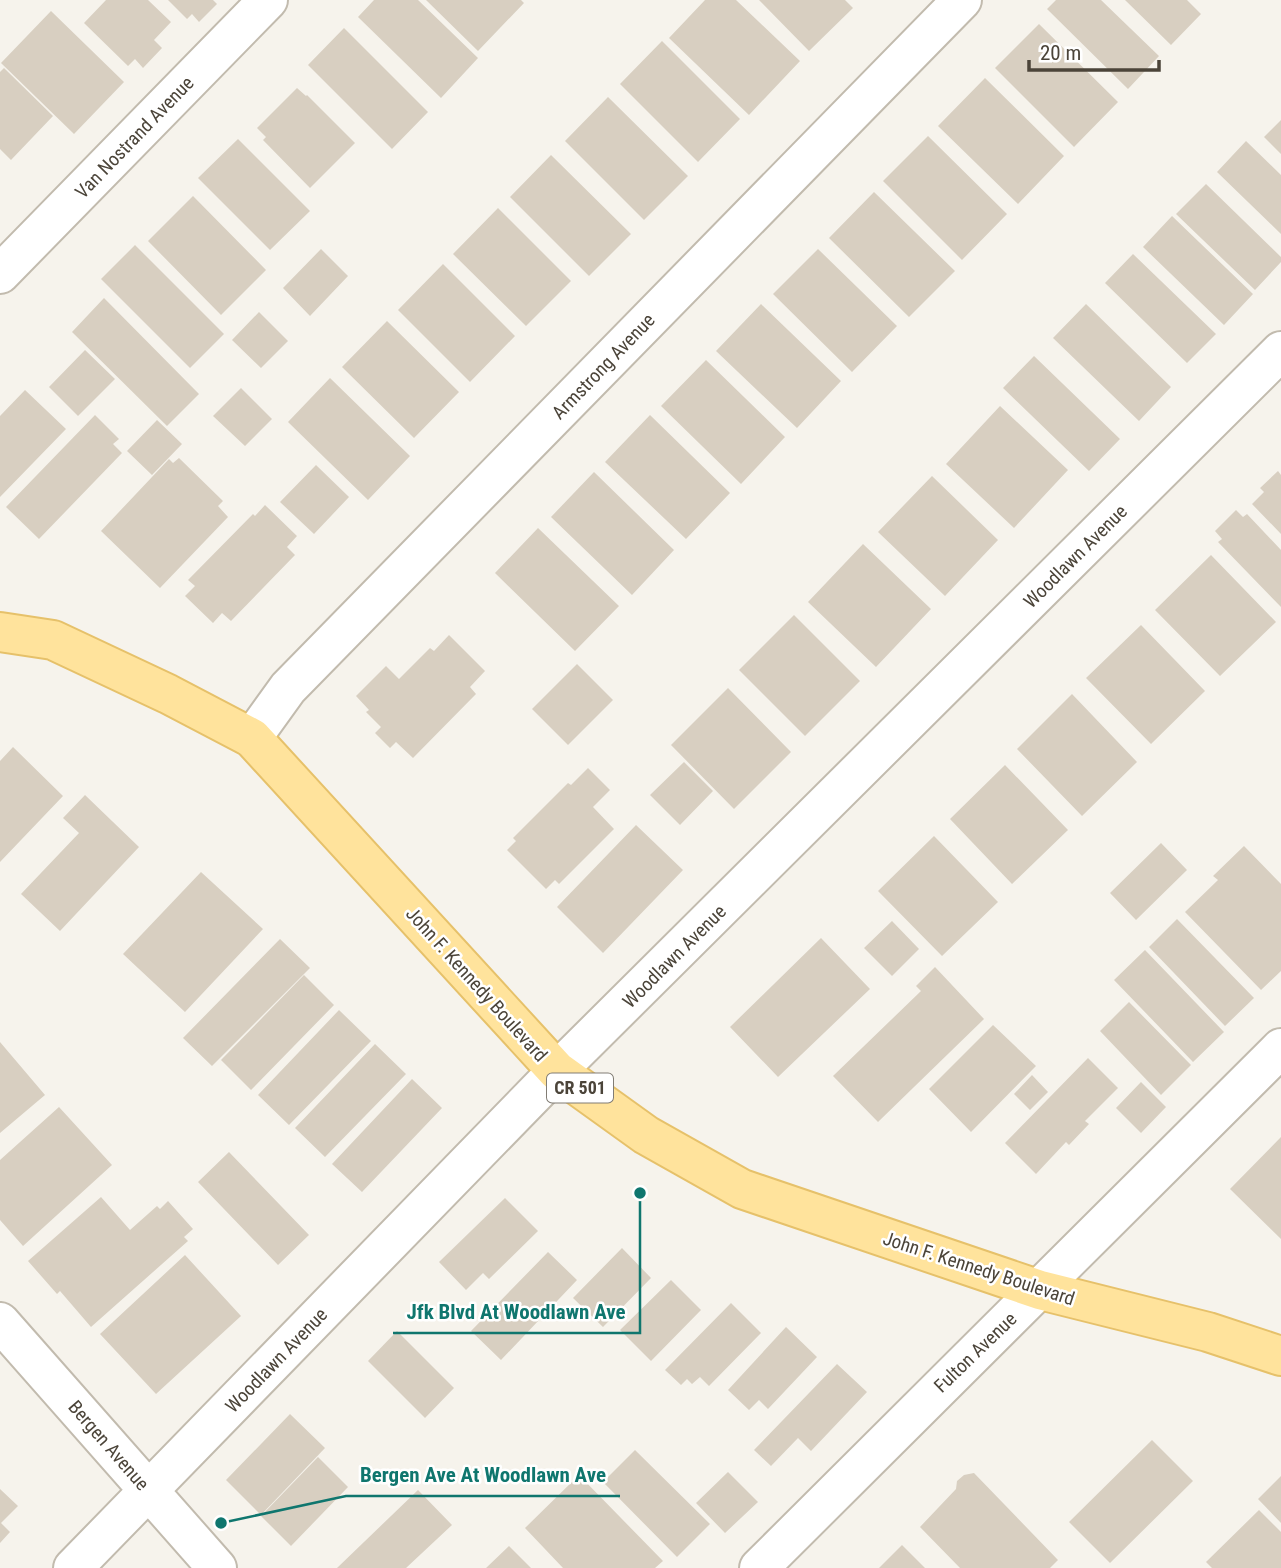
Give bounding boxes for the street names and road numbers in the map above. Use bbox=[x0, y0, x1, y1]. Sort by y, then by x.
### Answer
street label: Van Nostrand Avenue bbox=[70, 71, 199, 203]
street label: Armstrong Avenue bbox=[547, 309, 660, 424]
street label: Woodlawn Avenue bbox=[1019, 500, 1132, 613]
street label: Woodlawn Avenue bbox=[618, 900, 731, 1013]
street label: John F. Kennedy Boulevard bbox=[401, 902, 552, 1066]
road number: CR 501 bbox=[547, 1073, 613, 1102]
street label: John F. Kennedy Boulevard bbox=[880, 1227, 1078, 1310]
street label: Woodlawn Avenue bbox=[221, 1303, 332, 1418]
street label: Fulton Avenue bbox=[929, 1307, 1021, 1397]
street label: Bergen Avenue bbox=[63, 1396, 154, 1495]

